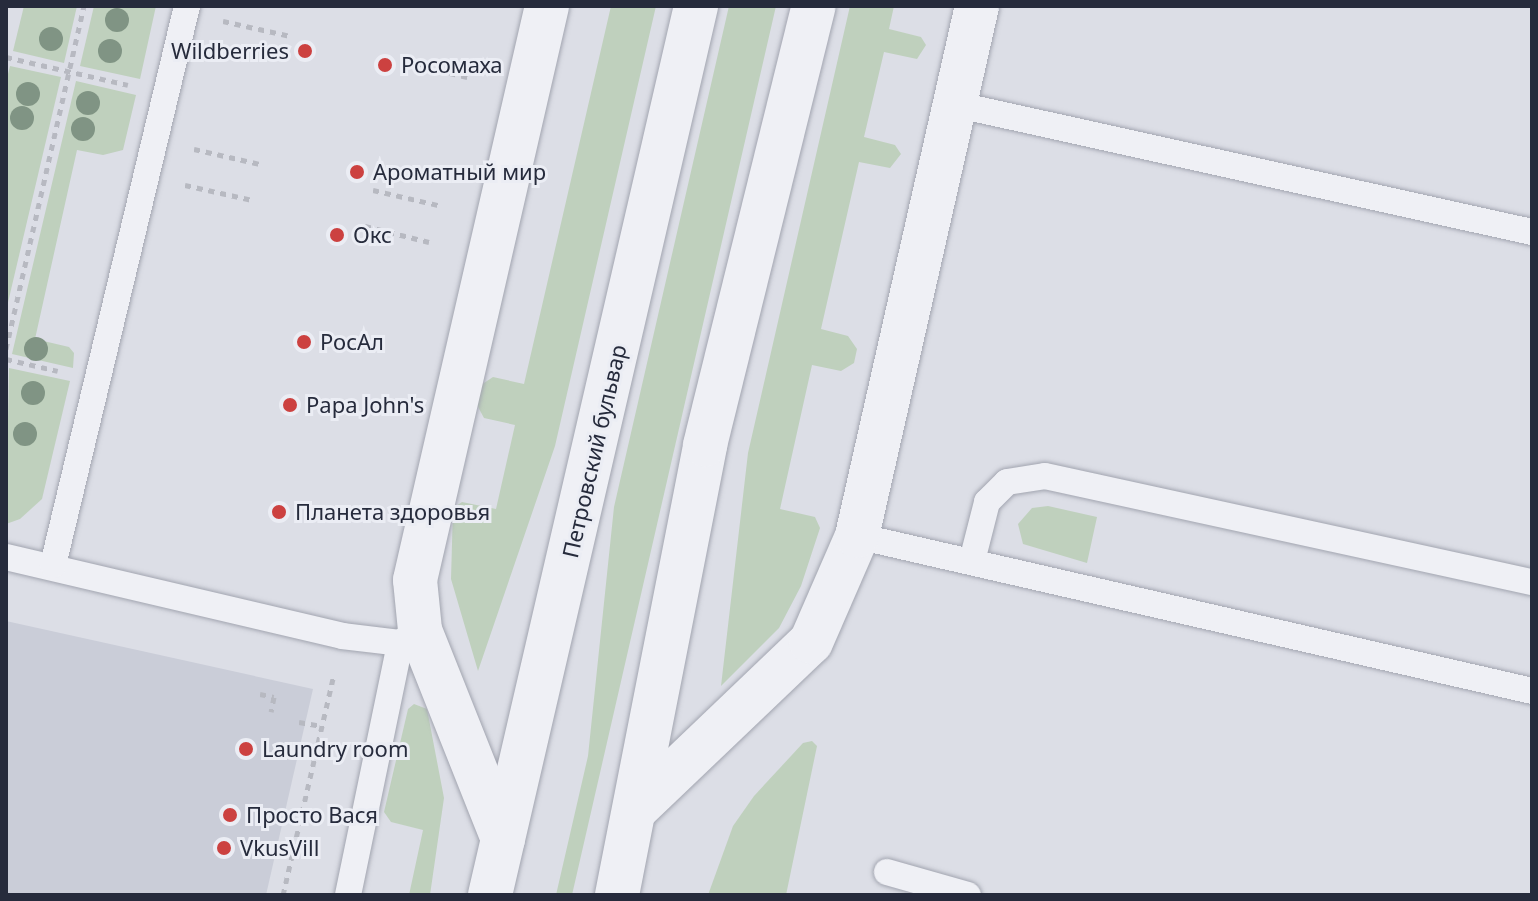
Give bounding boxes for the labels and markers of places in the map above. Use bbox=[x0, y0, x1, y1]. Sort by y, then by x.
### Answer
place label: Wildberries bbox=[171, 38, 289, 64]
marker: Wildberries bbox=[296, 42, 314, 60]
place label: Росомаха bbox=[401, 52, 503, 78]
marker: Росомаха bbox=[376, 56, 394, 74]
place label: Ароматный мир bbox=[373, 159, 546, 185]
marker: Ароматный мир bbox=[348, 163, 366, 181]
place label: Окс bbox=[353, 222, 392, 248]
marker: Окс bbox=[328, 226, 346, 244]
place label: РосАл bbox=[320, 329, 384, 355]
marker: РосАл bbox=[295, 333, 313, 351]
place label: Papa John's bbox=[306, 392, 424, 418]
marker: Papa John's bbox=[281, 396, 299, 414]
place label: Планета здоровья bbox=[295, 499, 490, 525]
marker: Планета здоровья bbox=[270, 503, 288, 521]
place label: Laundry room bbox=[262, 736, 408, 762]
marker: Laundry room bbox=[237, 740, 255, 758]
place label: Просто Вася bbox=[246, 802, 378, 828]
marker: Просто Вася bbox=[221, 806, 239, 824]
place label: VkusVill bbox=[240, 835, 319, 861]
marker: VkusVill bbox=[215, 839, 233, 857]

